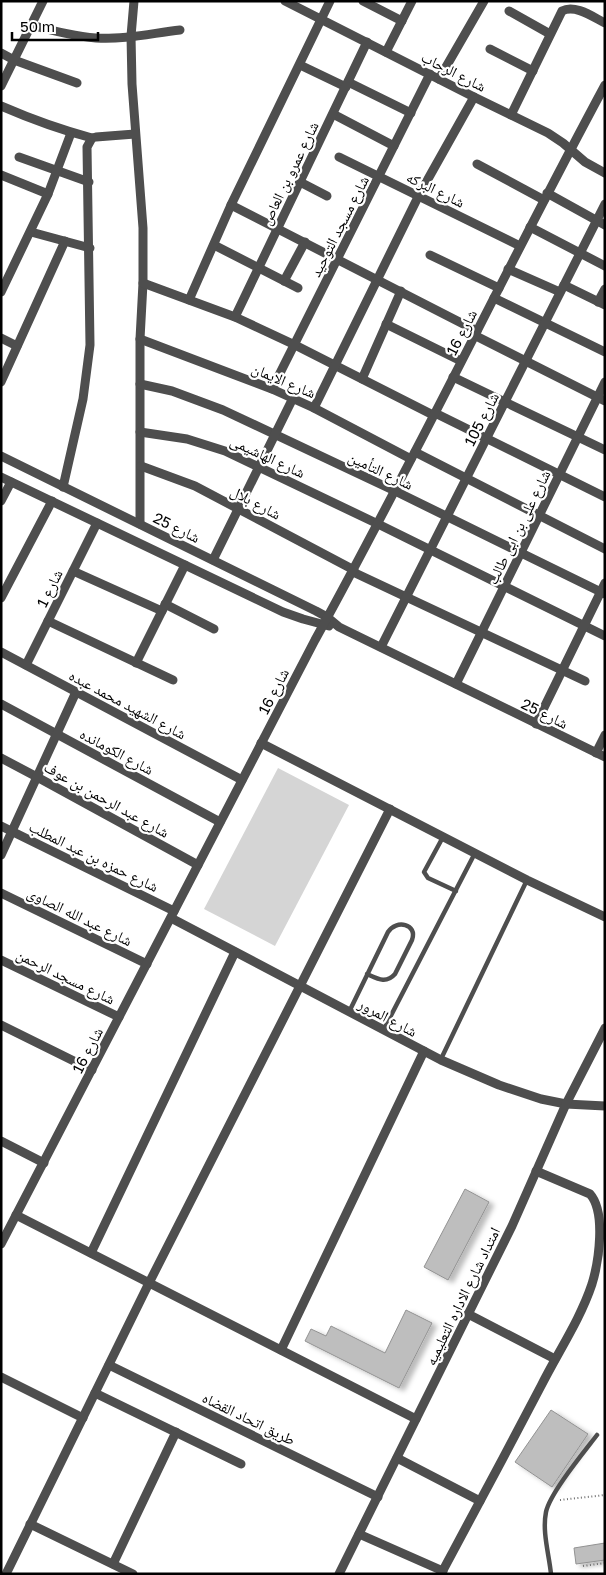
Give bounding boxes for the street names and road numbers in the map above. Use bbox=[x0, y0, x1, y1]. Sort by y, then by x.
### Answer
street label: شارع الرحاب bbox=[418, 47, 489, 97]
street label: شارع عمرو بن العاص bbox=[256, 118, 324, 228]
street label: شارع البركه bbox=[403, 167, 468, 213]
street label: شارع مسجد التوحيد bbox=[306, 172, 374, 281]
street label: شارع 16 bbox=[442, 306, 482, 359]
street label: شارع الايمان bbox=[249, 359, 319, 403]
street label: شارع 105 bbox=[460, 389, 504, 450]
street label: شارع الهاشيمى bbox=[227, 431, 308, 483]
street label: شارع التأمين bbox=[345, 447, 416, 495]
street label: شارع على بن ابى طالب bbox=[482, 467, 555, 588]
street label: شارع بلال bbox=[227, 481, 284, 525]
street label: شارع 25 bbox=[150, 508, 203, 548]
street label: شارع 1 bbox=[32, 566, 68, 611]
street label: شارع 16 bbox=[254, 665, 294, 718]
street label: شارع الشهيد محمد عبده bbox=[65, 666, 190, 744]
street label: شارع 25 bbox=[518, 694, 571, 734]
street label: شارع الكومانده bbox=[76, 724, 157, 780]
street label: شارع عبد الرحمن بن عوف bbox=[40, 757, 173, 843]
street label: شارع حمزه بن عبد المطلب bbox=[25, 817, 162, 897]
street label: شارع عبد الله الصاوى bbox=[24, 883, 136, 951]
street label: شارع مسجد الرحمن bbox=[13, 944, 118, 1009]
street label: شارع المرور bbox=[354, 994, 421, 1042]
street label: شارع 16 bbox=[68, 1024, 108, 1077]
street label: امتداد شارع الاداره التعليميه bbox=[421, 1224, 505, 1369]
street label: طريق اتحاد القضاه bbox=[199, 1388, 298, 1450]

